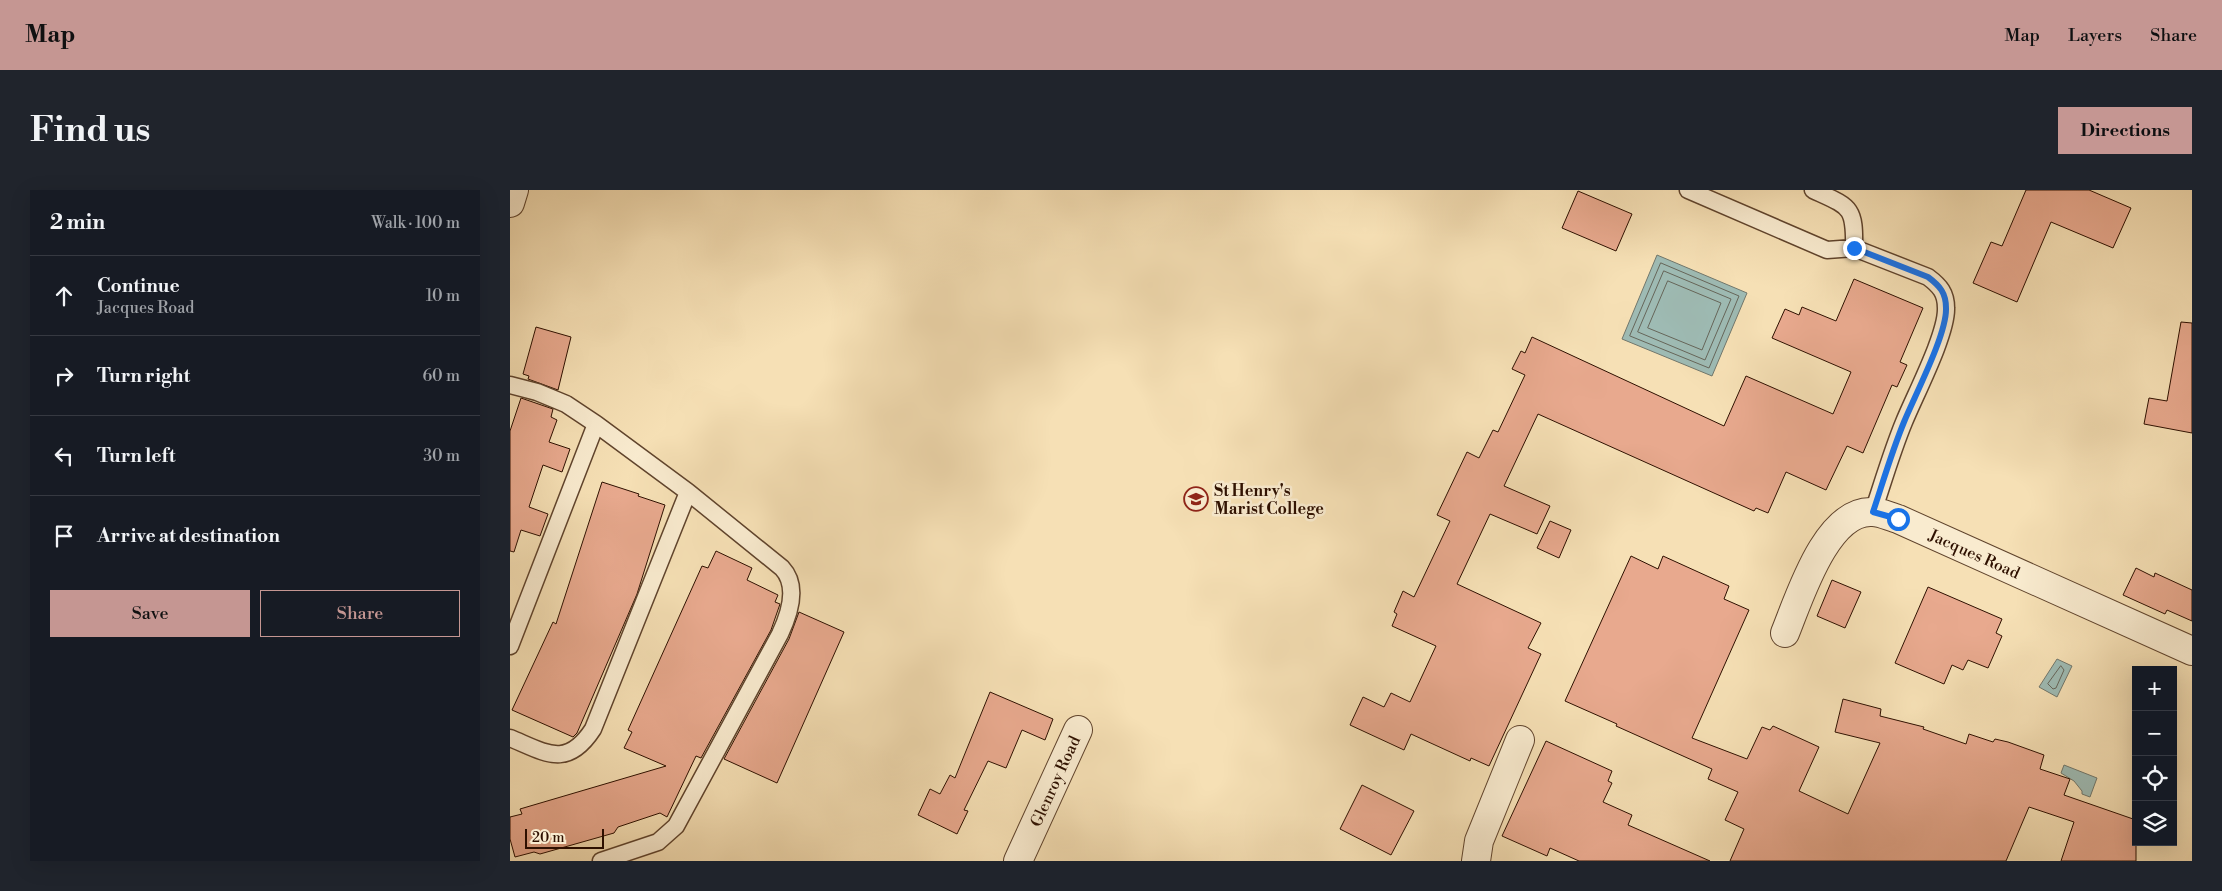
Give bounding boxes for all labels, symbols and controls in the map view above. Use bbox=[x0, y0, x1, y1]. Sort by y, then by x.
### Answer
text: Map bbox=[25, 20, 75, 50]
text: Map bbox=[2005, 24, 2040, 47]
text: Layers bbox=[2068, 24, 2122, 47]
text: Share bbox=[2150, 24, 2197, 47]
button: Directions bbox=[2058, 107, 2192, 154]
text: Find us bbox=[30, 109, 150, 152]
text: 2 min bbox=[50, 210, 105, 236]
text: Walk · 100 m bbox=[371, 213, 460, 233]
route end bbox=[1843, 237, 1866, 260]
text: Continue bbox=[97, 274, 180, 298]
icon: ahead bbox=[50, 282, 78, 310]
text: 10 m bbox=[426, 286, 460, 306]
text: Jacques Road bbox=[97, 298, 194, 318]
icon: right bbox=[50, 362, 78, 390]
text: Turn right bbox=[97, 364, 190, 388]
text: 60 m bbox=[422, 366, 460, 386]
icon: left bbox=[50, 442, 78, 470]
text: Turn left bbox=[97, 444, 176, 468]
text: 30 m bbox=[423, 446, 460, 466]
place label: St Henry's Marist College bbox=[1214, 481, 1324, 519]
school or university icon: St Henry's Marist College bbox=[1183, 486, 1209, 512]
route start bbox=[1887, 508, 1910, 531]
icon: arrive bbox=[50, 522, 78, 550]
text: Arrive at destination bbox=[97, 524, 280, 548]
street label: Jacques Road bbox=[1925, 525, 2023, 583]
button: Save bbox=[50, 590, 250, 637]
button: Share bbox=[260, 590, 460, 637]
map controls bbox=[2132, 666, 2177, 846]
button: + bbox=[2132, 666, 2177, 711]
button: − bbox=[2132, 711, 2177, 756]
street label: Glenroy Road bbox=[1026, 733, 1085, 830]
button: locate bbox=[2132, 756, 2177, 801]
button: layers bbox=[2132, 801, 2177, 846]
scale bar bbox=[525, 826, 604, 849]
text: 20 m bbox=[532, 829, 564, 847]

